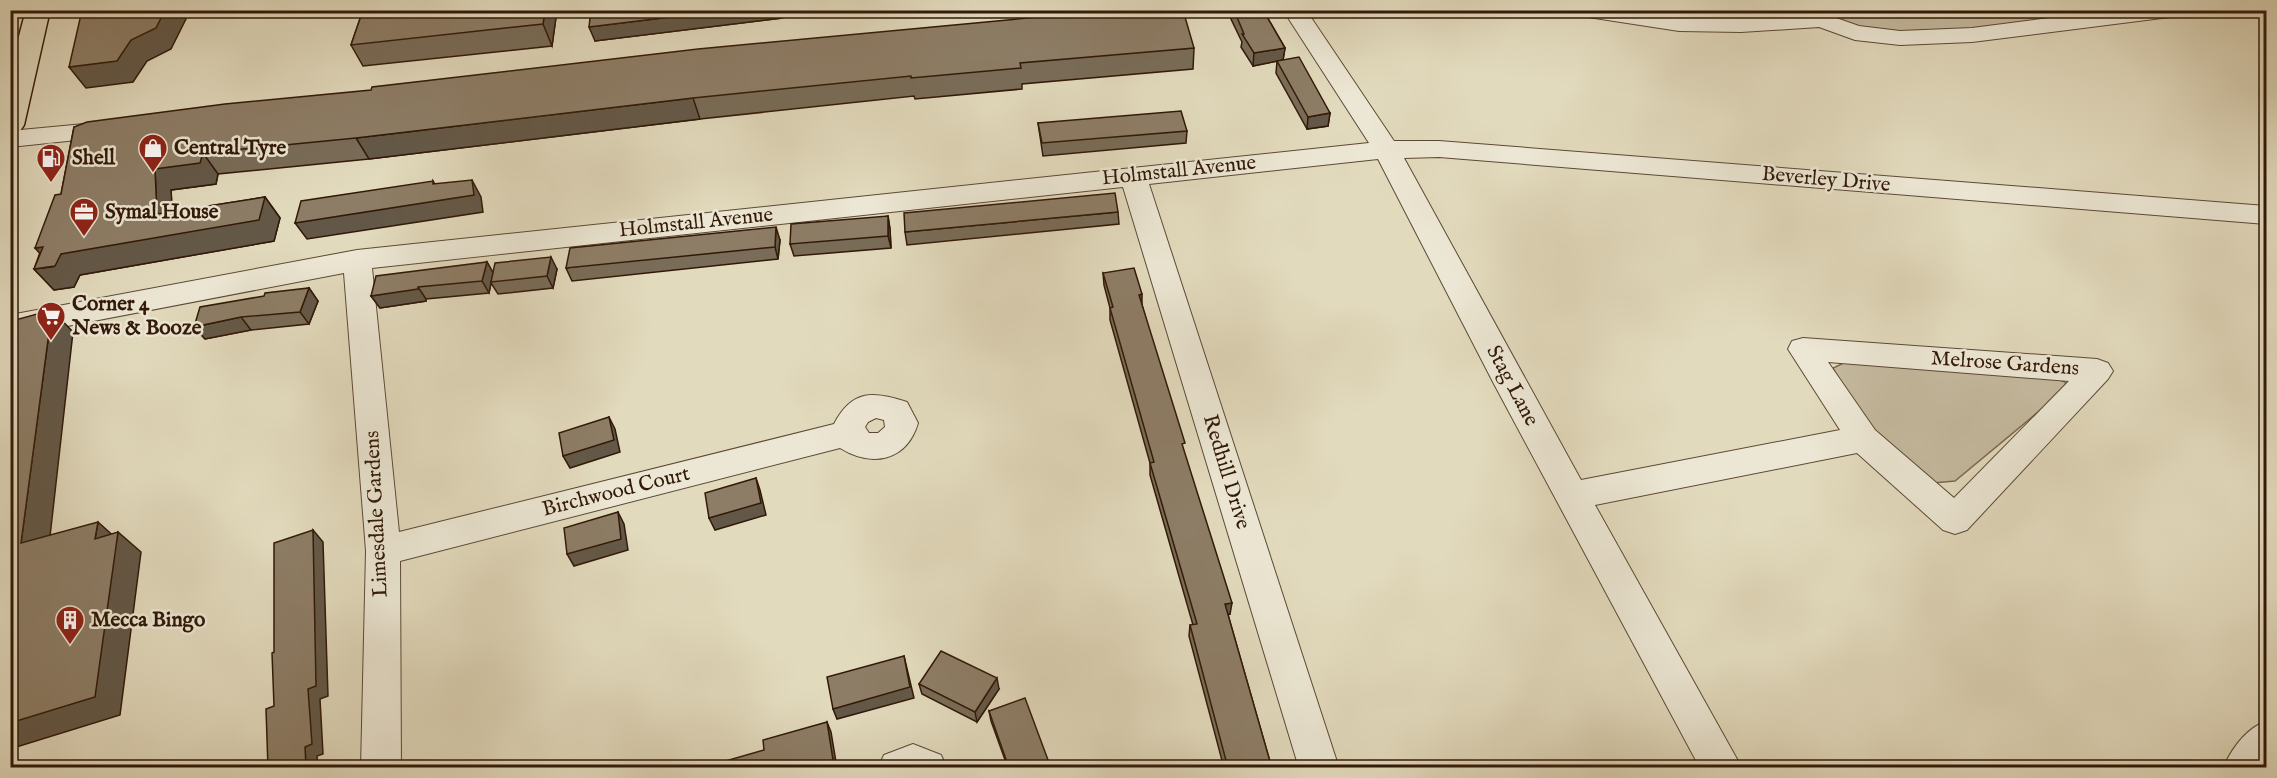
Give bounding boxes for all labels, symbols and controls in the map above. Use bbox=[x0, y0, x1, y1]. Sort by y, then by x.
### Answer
shop icon: Central Tyre bbox=[137, 132, 169, 174]
place label: Central Tyre bbox=[174, 135, 286, 162]
fuel station icon: Shell bbox=[35, 142, 67, 184]
place label: Shell bbox=[72, 145, 116, 172]
street label: Holmstall Avenue bbox=[1101, 149, 1258, 193]
street label: Beverley Drive bbox=[1760, 161, 1892, 199]
office icon: Symal House bbox=[68, 196, 100, 238]
place label: Symal House bbox=[105, 199, 219, 226]
street label: Holmstall Avenue bbox=[618, 201, 775, 245]
place label: Corner 4 News & Booze bbox=[71, 291, 202, 342]
supermarket icon: Corner 4 News & Booze bbox=[35, 300, 67, 342]
street label: Stag Lane bbox=[1479, 341, 1545, 431]
street label: Melrose Gardens bbox=[1930, 345, 2080, 383]
street label: Redhill Drive bbox=[1196, 411, 1256, 533]
street label: Limesdale Gardens bbox=[359, 430, 395, 598]
street label: Birchwood Court bbox=[539, 461, 693, 523]
building icon: Mecca Bingo bbox=[54, 604, 86, 646]
place label: Mecca Bingo bbox=[91, 607, 206, 634]

